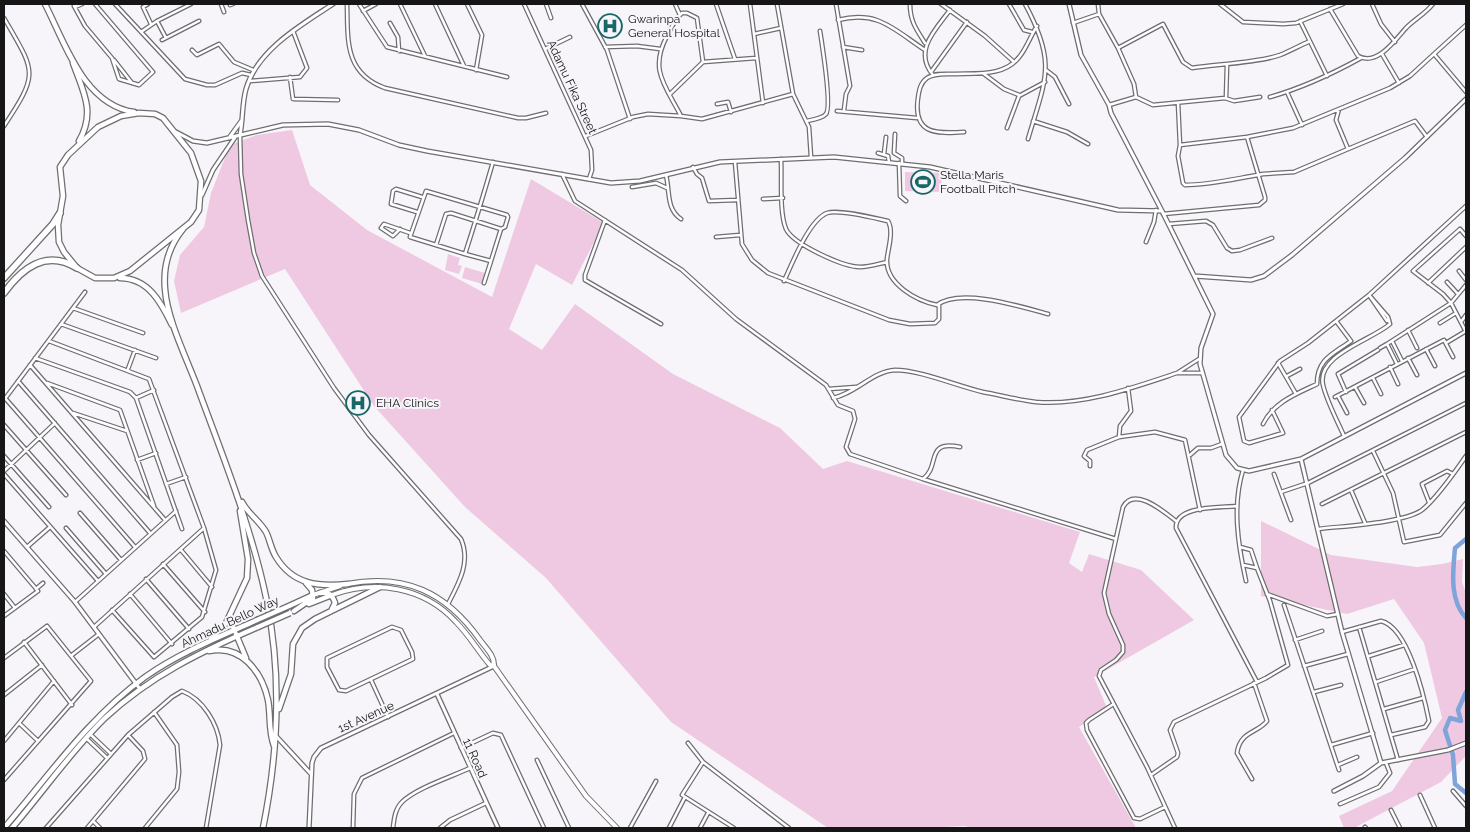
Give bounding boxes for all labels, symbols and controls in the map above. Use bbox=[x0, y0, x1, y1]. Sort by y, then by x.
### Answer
place label: Gwarinpa General Hospital bbox=[628, 12, 721, 40]
hospital icon: Gwarinpa General Hospital bbox=[597, 13, 623, 39]
street label: Adamu Fika Street bbox=[544, 38, 600, 136]
place label: Stella Maris Football Pitch bbox=[940, 168, 1016, 196]
sports icon: Stella Maris Football Pitch bbox=[910, 169, 936, 195]
hospital icon: EHA Clinics bbox=[345, 390, 371, 416]
place label: EHA Clinics bbox=[376, 396, 439, 410]
street label: Ahmadu Bello Way bbox=[179, 593, 282, 651]
street label: 1st Avenue bbox=[336, 698, 396, 736]
street label: 11 Road bbox=[460, 736, 490, 780]

